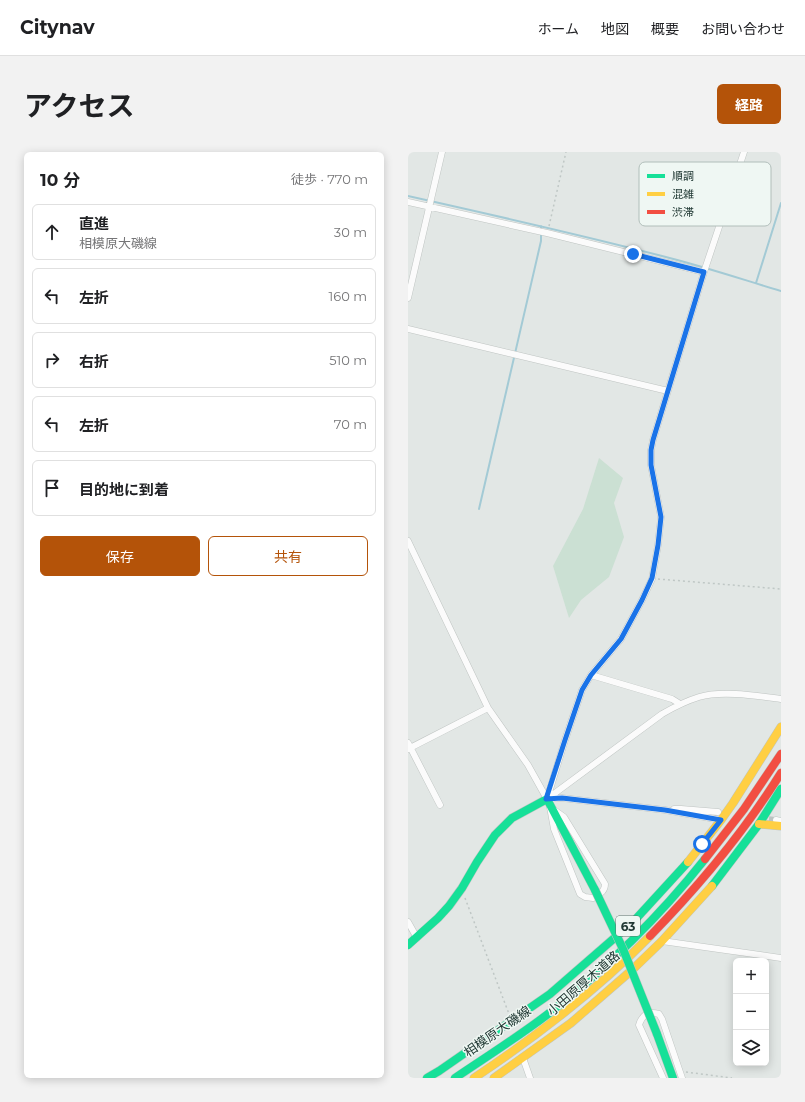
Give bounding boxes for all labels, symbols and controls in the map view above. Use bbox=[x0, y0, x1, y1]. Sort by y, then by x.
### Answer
text: Citynav bbox=[20, 16, 95, 39]
text: ホーム bbox=[537, 20, 579, 38]
text: 地図 bbox=[601, 20, 629, 38]
text: 概要 bbox=[651, 20, 679, 38]
text: お問い合わせ bbox=[701, 20, 785, 38]
button: 経路 bbox=[717, 84, 781, 124]
text: アクセス bbox=[24, 89, 135, 123]
legend bbox=[639, 162, 771, 226]
text: 順調 bbox=[672, 169, 694, 183]
text: 10 分 bbox=[40, 170, 80, 190]
text: 徒歩 · 770 m bbox=[291, 171, 368, 187]
text: 混雑 bbox=[672, 187, 694, 201]
text: 渋滞 bbox=[672, 205, 694, 219]
text: 直進 bbox=[79, 214, 109, 233]
icon: ahead bbox=[41, 221, 63, 243]
text: 30 m bbox=[334, 224, 367, 240]
text: 相模原大磯線 bbox=[79, 235, 157, 251]
route end bbox=[624, 245, 642, 263]
icon: left bbox=[41, 285, 63, 307]
text: 左折 bbox=[79, 288, 109, 307]
text: 160 m bbox=[329, 288, 367, 304]
icon: right bbox=[41, 349, 63, 371]
text: 右折 bbox=[79, 352, 109, 371]
text: 510 m bbox=[329, 352, 367, 368]
icon: left bbox=[41, 413, 63, 435]
text: 左折 bbox=[79, 416, 109, 435]
text: 70 m bbox=[334, 416, 367, 432]
icon: arrive bbox=[41, 477, 63, 499]
text: 目的地に到着 bbox=[79, 480, 169, 499]
button: 保存 bbox=[40, 536, 200, 576]
button: 共有 bbox=[208, 536, 368, 576]
route start bbox=[693, 835, 711, 853]
road number: 63 bbox=[616, 916, 640, 936]
street label: 小田原厚木道路 bbox=[543, 947, 623, 1019]
map controls bbox=[733, 958, 769, 1066]
button: + bbox=[733, 958, 769, 994]
button: − bbox=[733, 994, 769, 1030]
street label: 相模原大磯線 bbox=[460, 1002, 534, 1060]
button: layers bbox=[733, 1030, 769, 1066]

